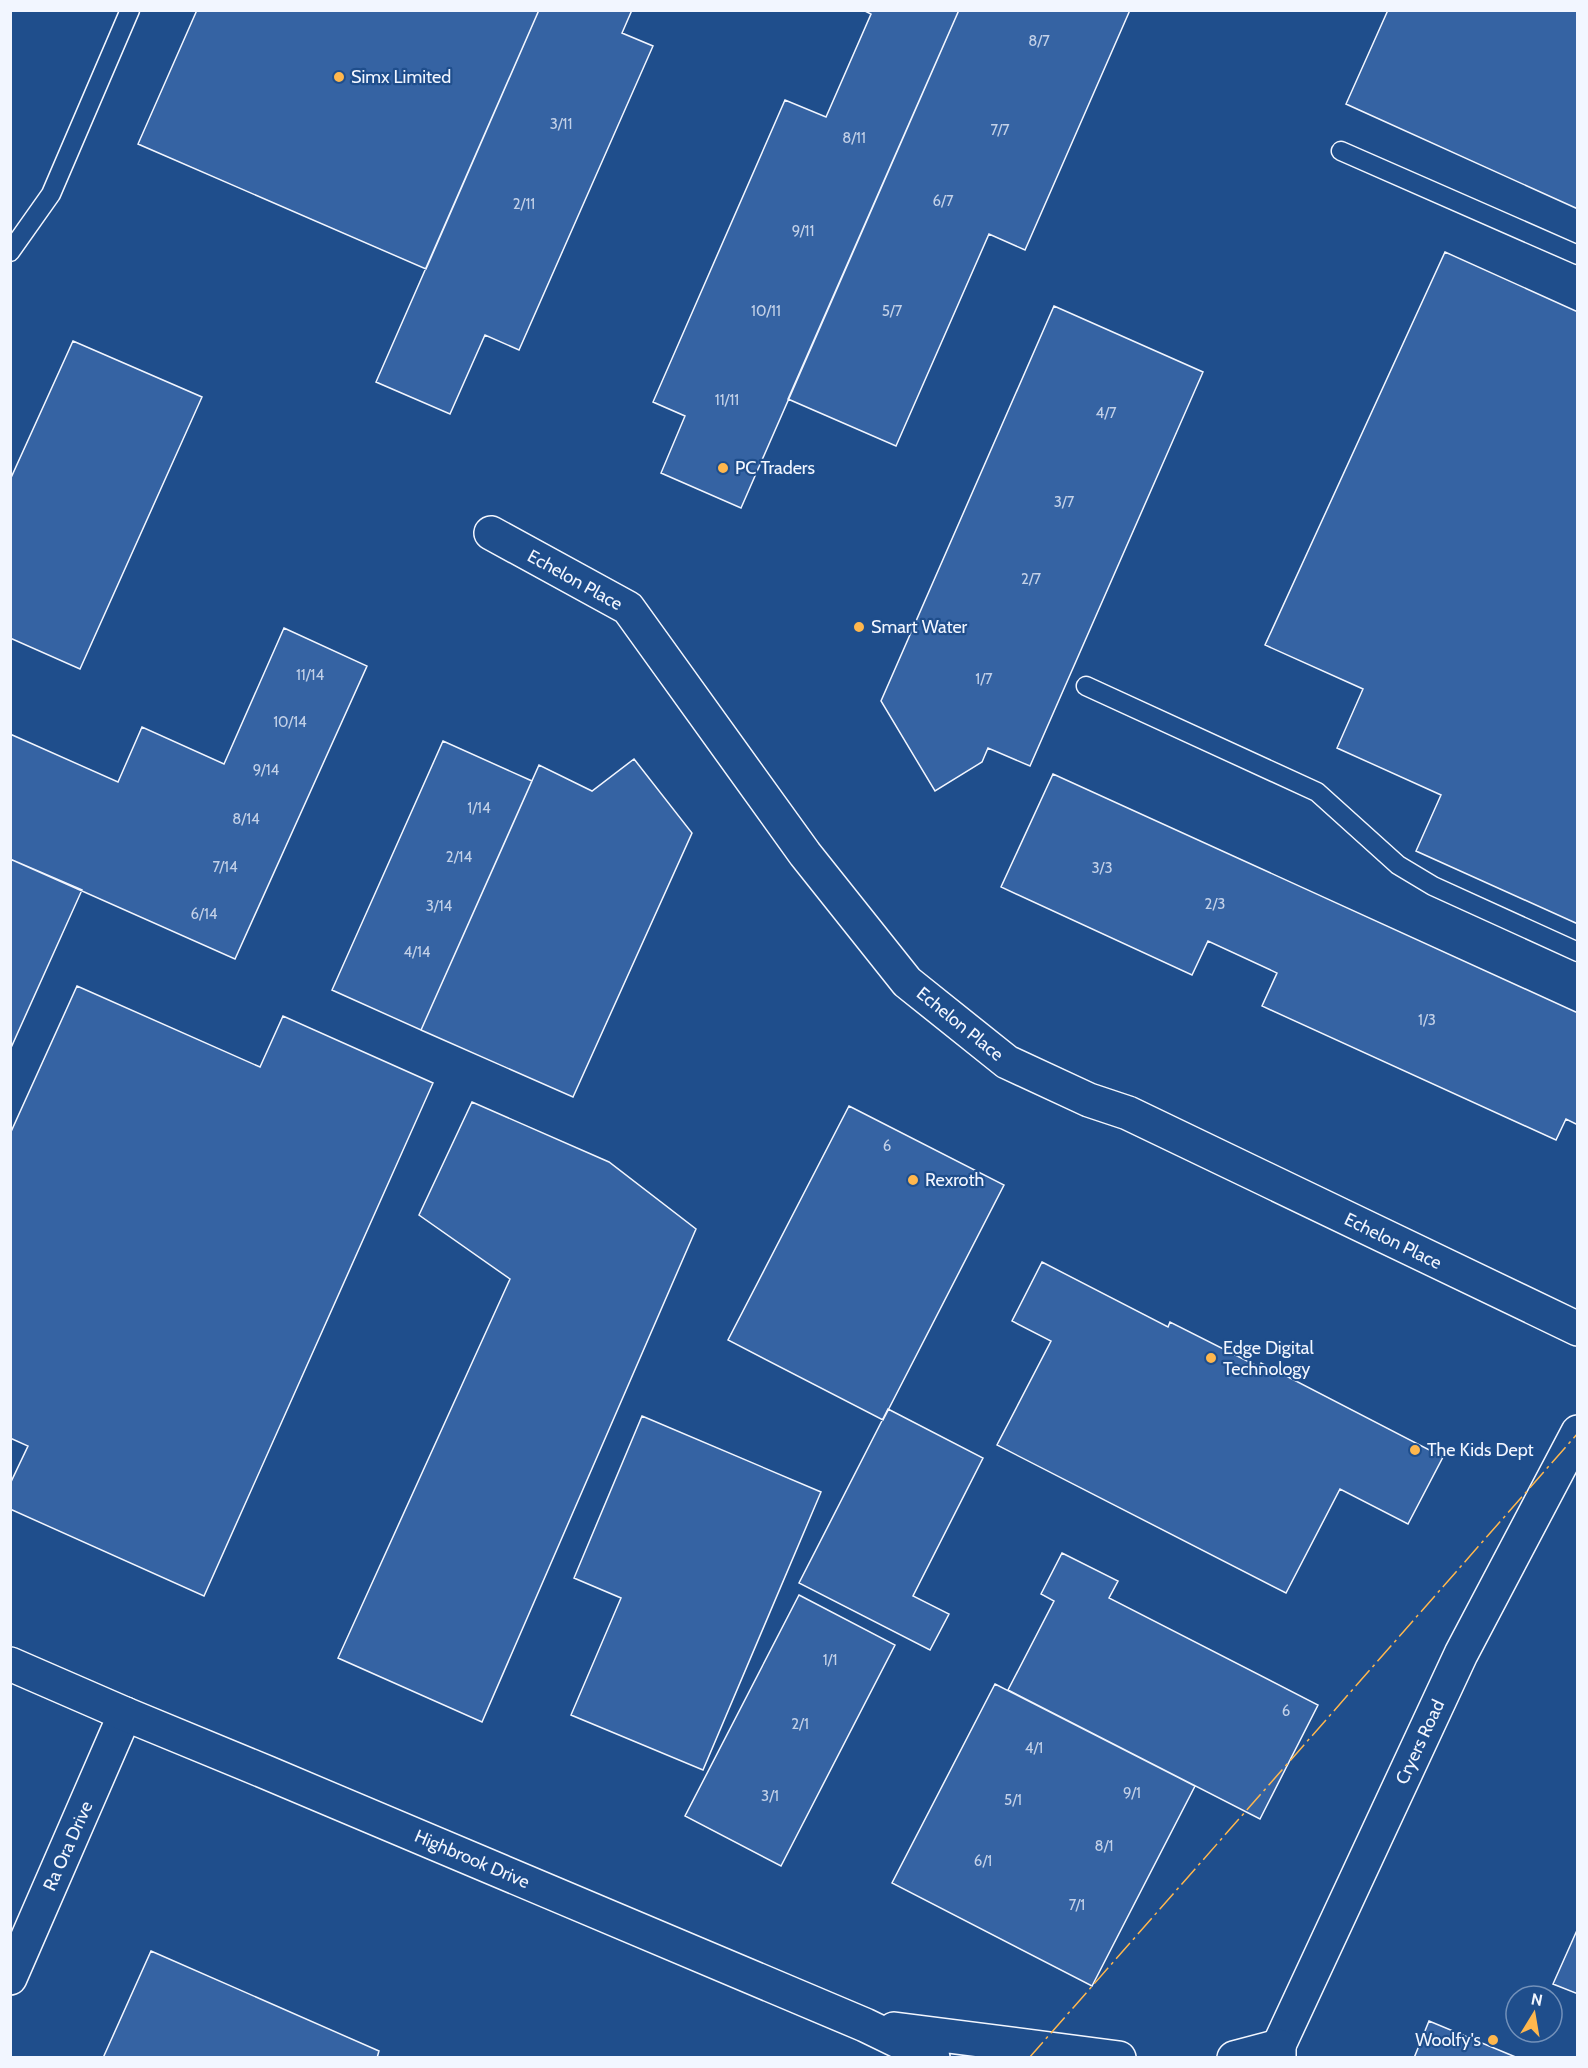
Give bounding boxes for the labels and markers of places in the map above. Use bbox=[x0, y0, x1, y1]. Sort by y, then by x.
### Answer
place label: Simx Limited bbox=[351, 66, 451, 88]
marker: Simx Limited bbox=[332, 70, 346, 84]
place label: PC Traders bbox=[735, 457, 815, 479]
marker: PC Traders bbox=[716, 461, 730, 475]
place label: Smart Water bbox=[871, 616, 968, 638]
marker: Smart Water bbox=[852, 620, 866, 634]
place label: Rexroth bbox=[925, 1169, 984, 1191]
marker: Rexroth bbox=[906, 1173, 920, 1187]
place label: Edge Digital Technology bbox=[1223, 1337, 1315, 1380]
marker: Edge Digital Technology bbox=[1204, 1351, 1218, 1365]
place label: The Kids Dept bbox=[1427, 1439, 1534, 1461]
marker: The Kids Dept bbox=[1408, 1443, 1422, 1457]
place label: Woolfy's bbox=[1415, 2029, 1481, 2051]
marker: Woolfy's bbox=[1486, 2033, 1500, 2047]

